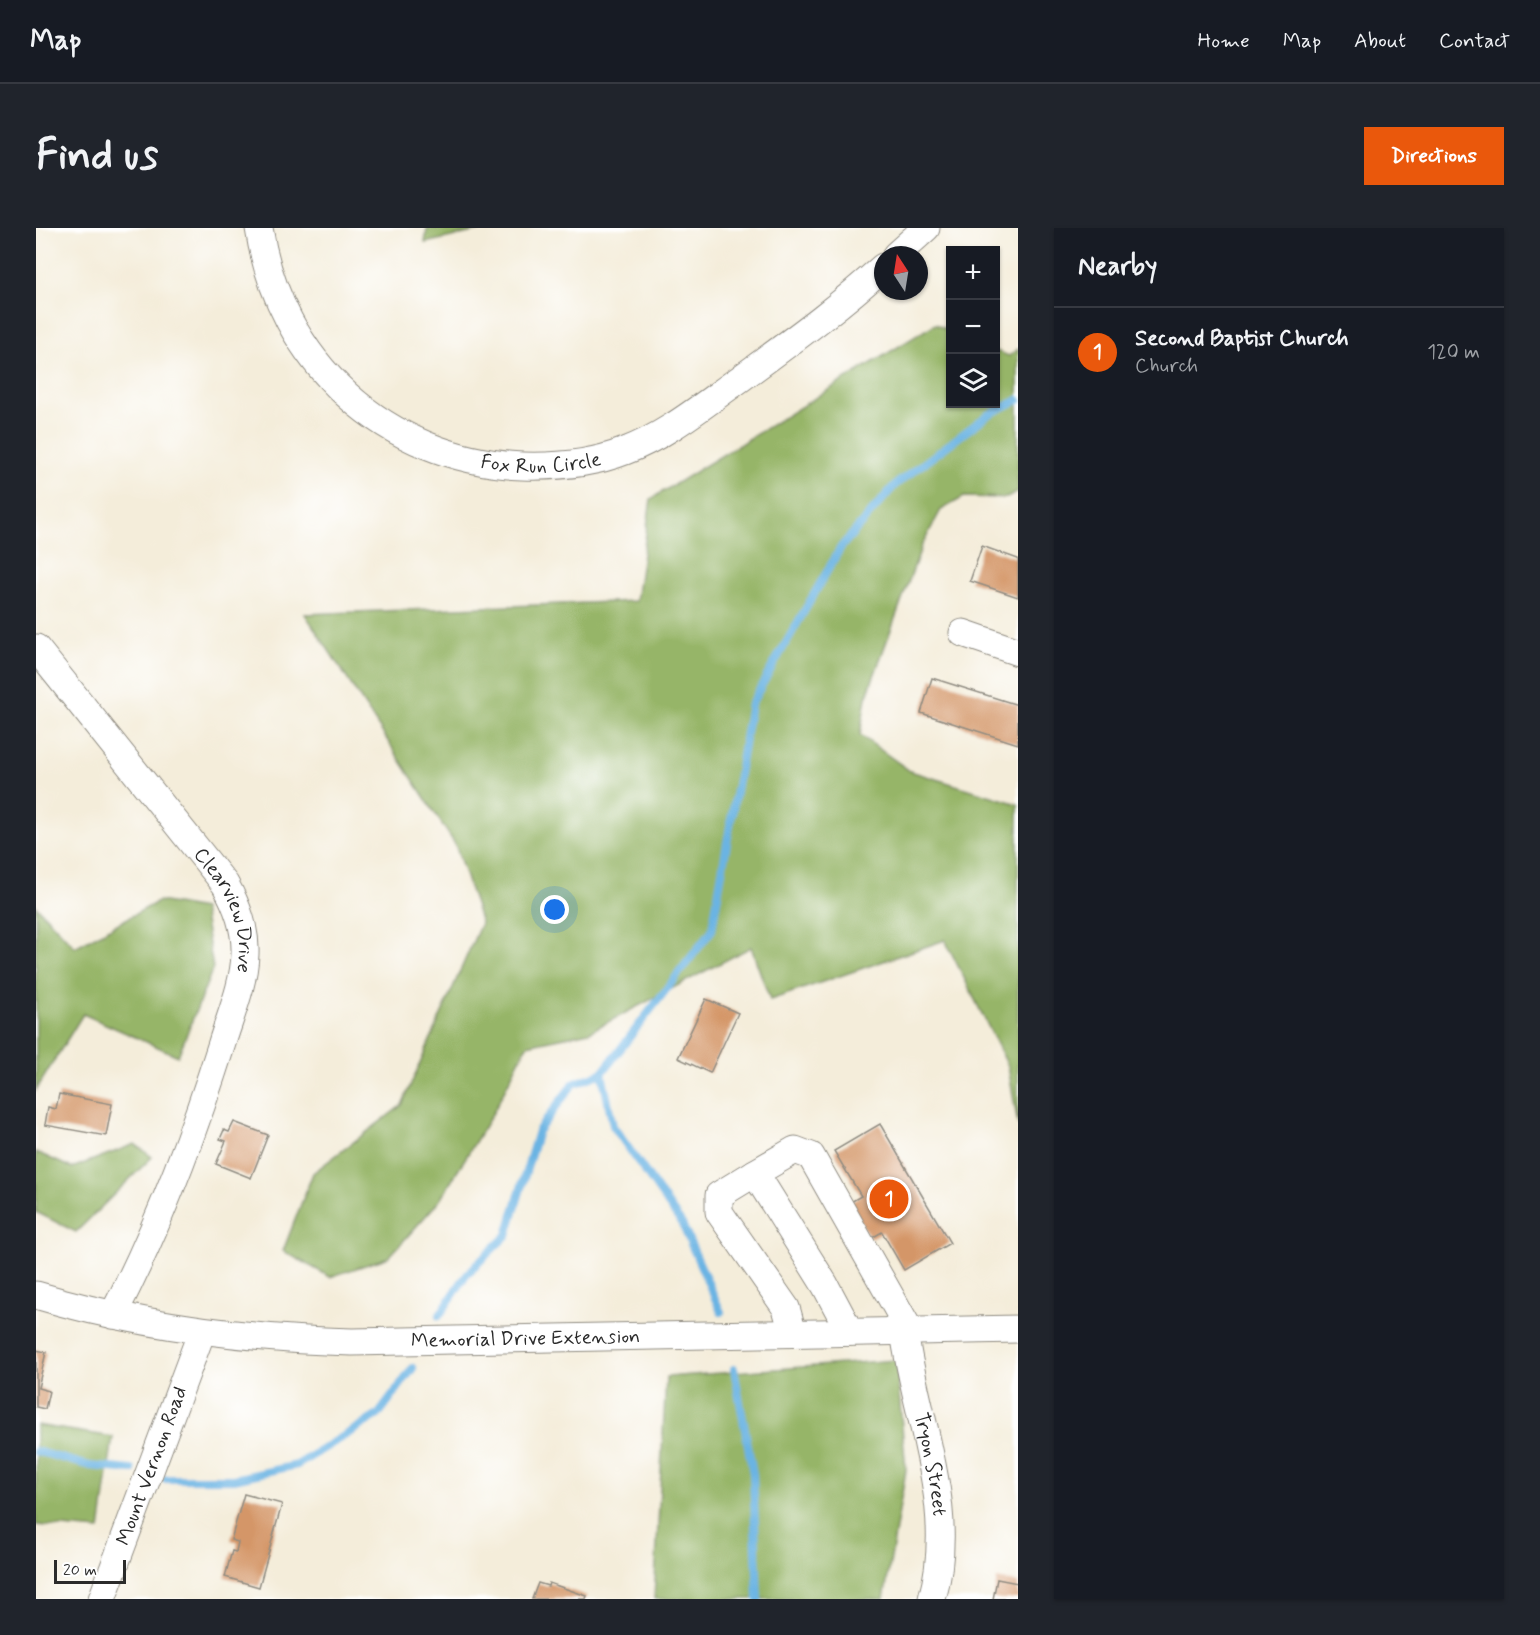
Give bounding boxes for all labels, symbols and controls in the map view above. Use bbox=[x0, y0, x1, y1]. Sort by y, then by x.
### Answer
text: Map bbox=[30, 23, 81, 60]
text: Home bbox=[1198, 27, 1250, 55]
text: Map bbox=[1283, 27, 1321, 55]
text: About bbox=[1354, 27, 1406, 55]
text: Contact bbox=[1439, 27, 1510, 55]
button: Directions bbox=[1364, 127, 1504, 185]
text: Find us bbox=[36, 129, 158, 184]
north arrow bbox=[874, 246, 928, 300]
map controls bbox=[946, 246, 1000, 408]
button: + bbox=[946, 246, 1000, 300]
text: Nearby bbox=[1078, 250, 1157, 284]
button: − bbox=[946, 300, 1000, 354]
text: Second Baptist Church bbox=[1135, 325, 1349, 353]
text: 1 bbox=[1093, 339, 1102, 366]
text: 120 m bbox=[1427, 339, 1480, 366]
text: Church bbox=[1135, 353, 1198, 380]
button: layers bbox=[946, 354, 1000, 408]
street label: Fox Run Circle bbox=[479, 446, 604, 480]
street label: Clearview Drive bbox=[187, 842, 259, 975]
your location bbox=[540, 895, 569, 924]
pin: 1 bbox=[870, 1176, 908, 1222]
street label: Memorial Drive Extension bbox=[411, 1323, 641, 1354]
street label: Mount Vernon Road bbox=[110, 1383, 194, 1549]
street label: Tryon Street bbox=[907, 1410, 953, 1517]
scale bar bbox=[54, 1557, 126, 1584]
text: 20 m bbox=[63, 1560, 97, 1581]

